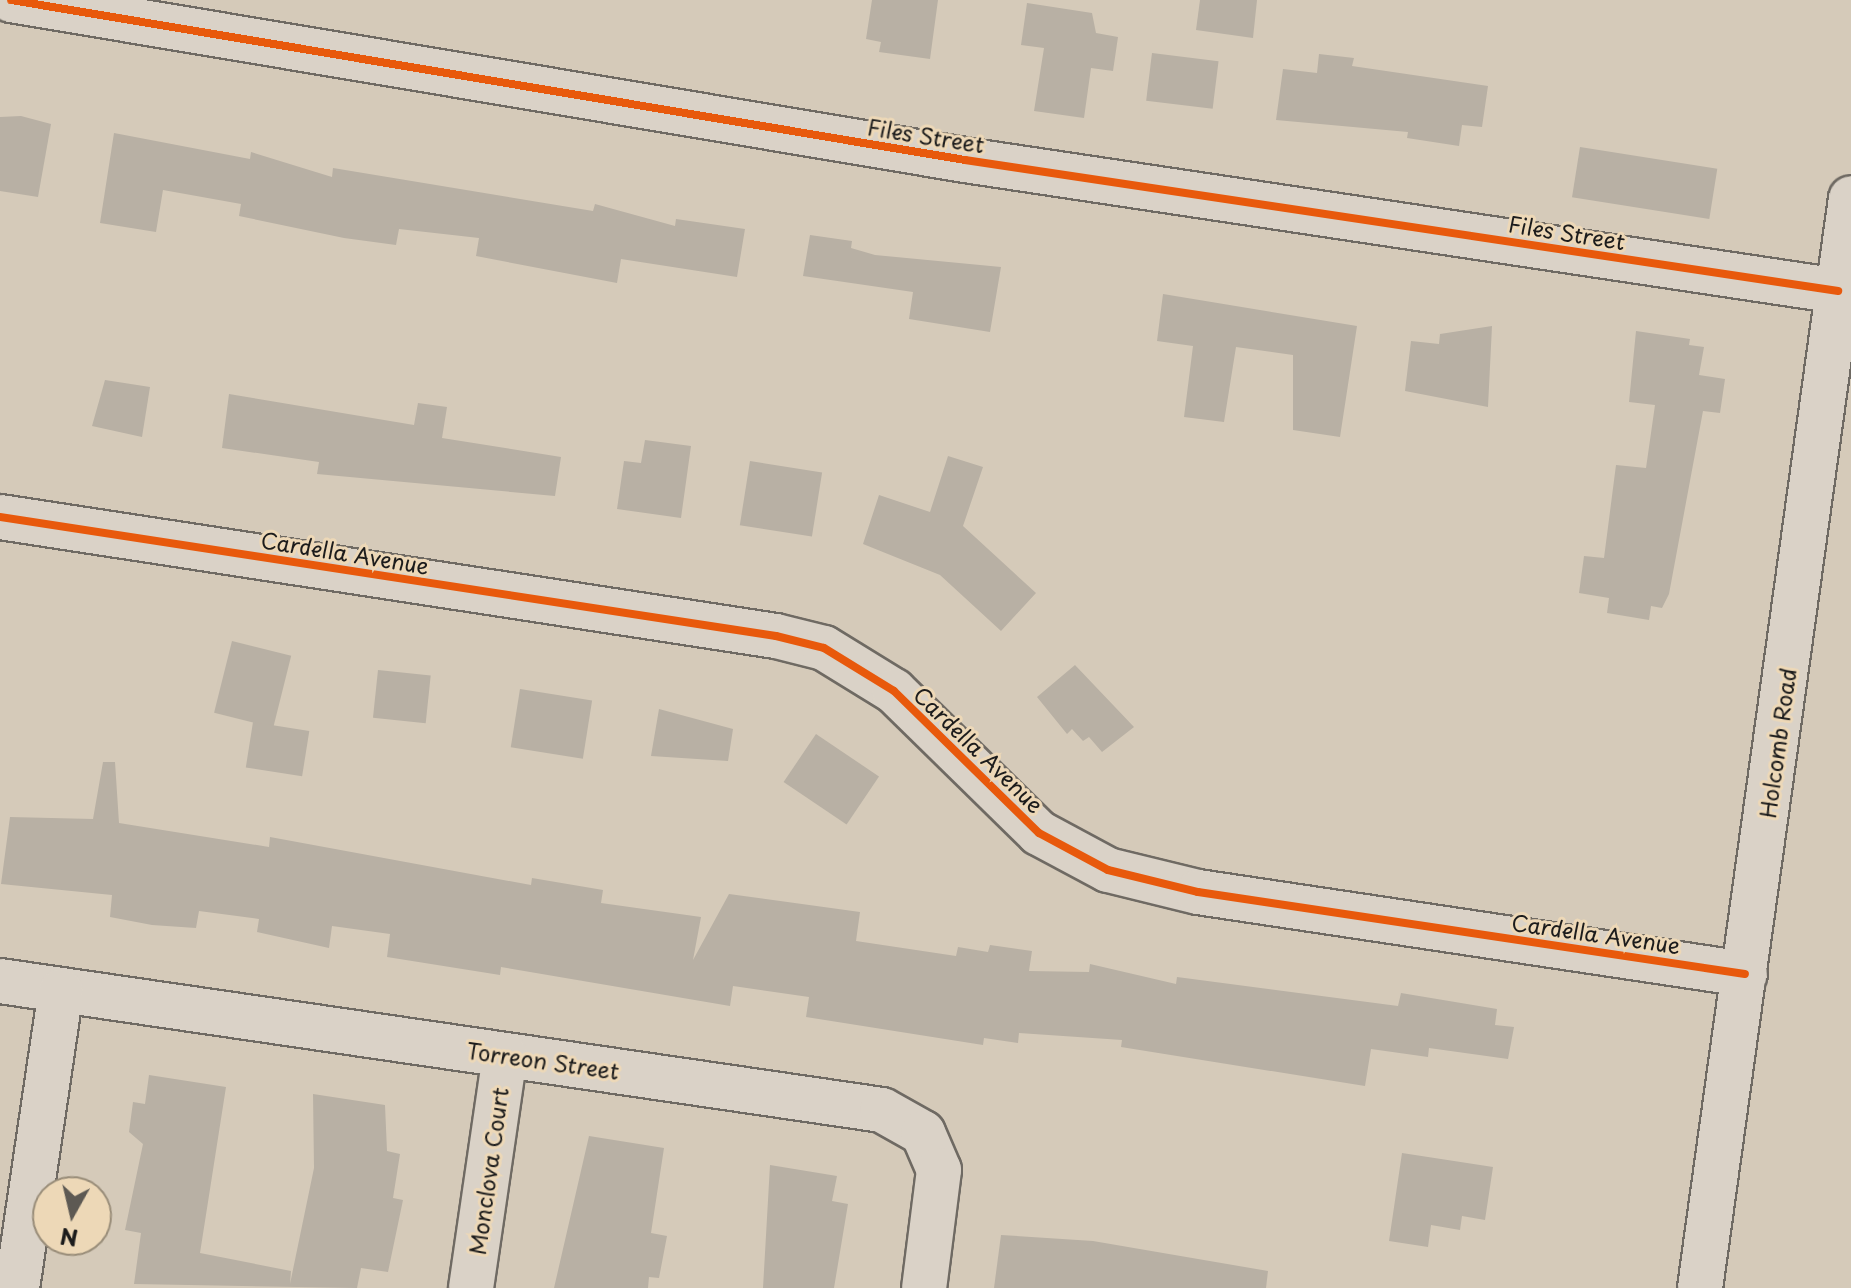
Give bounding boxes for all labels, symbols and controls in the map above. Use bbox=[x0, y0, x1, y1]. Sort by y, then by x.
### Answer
street label: Files Street bbox=[865, 113, 987, 157]
street label: Files Street bbox=[1506, 210, 1628, 254]
street label: Cardella Avenue bbox=[259, 526, 431, 578]
street label: Holcomb Road bbox=[1753, 666, 1801, 820]
street label: Cardella Avenue bbox=[909, 680, 1049, 818]
street label: Cardella Avenue bbox=[1510, 908, 1682, 958]
street label: Torreon Street bbox=[465, 1036, 621, 1084]
street label: Monclova Court bbox=[463, 1086, 513, 1256]
north arrow bbox=[32, 1176, 112, 1256]
text: N bbox=[58, 1221, 80, 1256]

